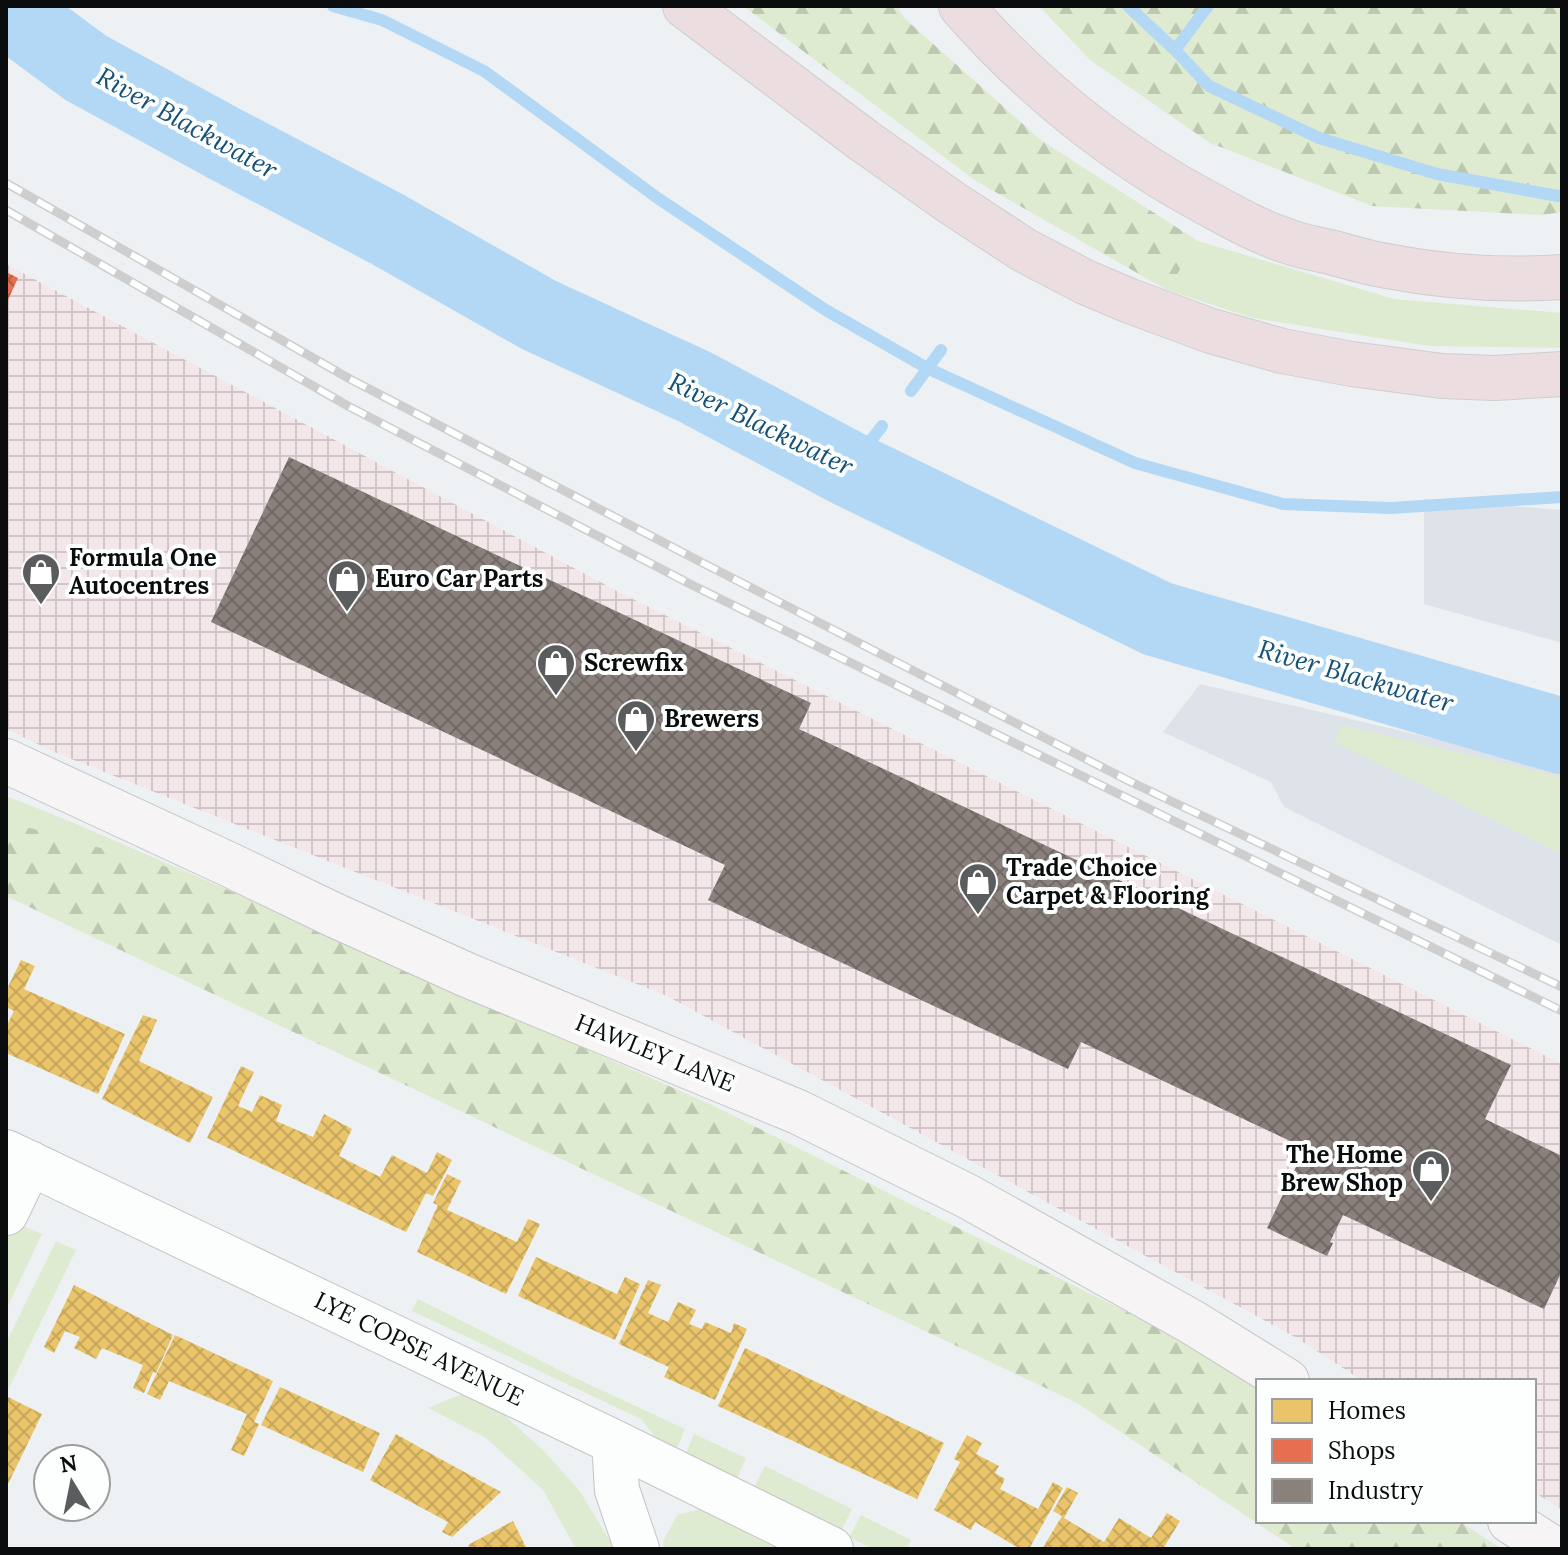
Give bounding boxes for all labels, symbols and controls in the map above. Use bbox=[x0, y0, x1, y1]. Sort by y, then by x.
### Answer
water label: River Blackwater bbox=[91, 59, 284, 186]
water label: River Blackwater bbox=[663, 365, 859, 483]
place label: Formula One Autocentres bbox=[69, 542, 217, 601]
shop icon: Formula One Autocentres bbox=[20, 551, 62, 606]
shop icon: Euro Car Parts bbox=[326, 558, 368, 613]
place label: Euro Car Parts bbox=[375, 563, 543, 594]
water label: River Blackwater bbox=[1255, 632, 1458, 719]
shop icon: Screwfix bbox=[535, 642, 577, 697]
place label: Screwfix bbox=[584, 647, 684, 678]
shop icon: Brewers bbox=[615, 698, 657, 753]
place label: Brewers bbox=[664, 703, 759, 734]
place label: Trade Choice Carpet & Flooring bbox=[1006, 852, 1211, 911]
shop icon: Trade Choice Carpet & Flooring bbox=[957, 861, 999, 916]
street label: HAWLEY LANE bbox=[571, 1006, 740, 1099]
place label: The Home Brew Shop bbox=[1280, 1139, 1403, 1198]
shop icon: The Home Brew Shop bbox=[1410, 1148, 1452, 1203]
street label: LYE COPSE AVENUE bbox=[309, 1284, 529, 1413]
legend bbox=[1256, 1379, 1536, 1523]
text: Homes bbox=[1328, 1395, 1406, 1426]
text: Shops bbox=[1328, 1435, 1395, 1466]
north arrow bbox=[32, 1443, 112, 1523]
text: N bbox=[58, 1448, 79, 1479]
text: Industry bbox=[1328, 1475, 1423, 1506]

